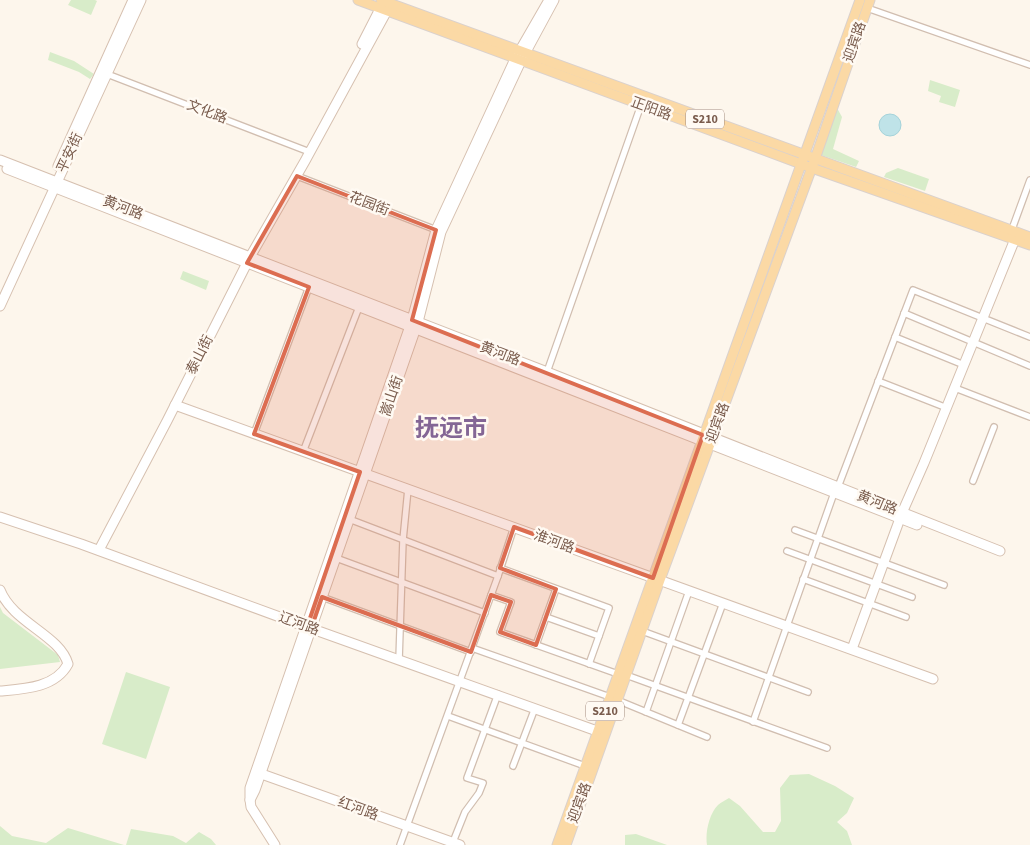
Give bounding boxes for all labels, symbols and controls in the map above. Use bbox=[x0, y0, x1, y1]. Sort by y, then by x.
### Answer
street label: 迎宾路 bbox=[839, 19, 871, 65]
street label: 正阳路 bbox=[628, 92, 674, 126]
street label: 文化路 bbox=[184, 95, 230, 129]
road number: S210 bbox=[686, 110, 724, 128]
street label: 平安街 bbox=[52, 130, 88, 176]
street label: 花园街 bbox=[346, 187, 392, 221]
street label: 黄河路 bbox=[100, 191, 146, 225]
street label: 泰山街 bbox=[182, 332, 218, 378]
street label: 黄河路 bbox=[477, 337, 523, 371]
street label: 嵩山街 bbox=[376, 373, 408, 419]
street label: 迎宾路 bbox=[701, 400, 735, 446]
district label: 抚远市 bbox=[415, 411, 487, 446]
street label: 黄河路 bbox=[854, 486, 900, 520]
street label: 淮河路 bbox=[531, 525, 577, 559]
street label: 辽河路 bbox=[276, 607, 322, 641]
road number: S210 bbox=[586, 701, 624, 720]
street label: 迎宾路 bbox=[563, 780, 597, 826]
street label: 红河路 bbox=[335, 792, 381, 826]

